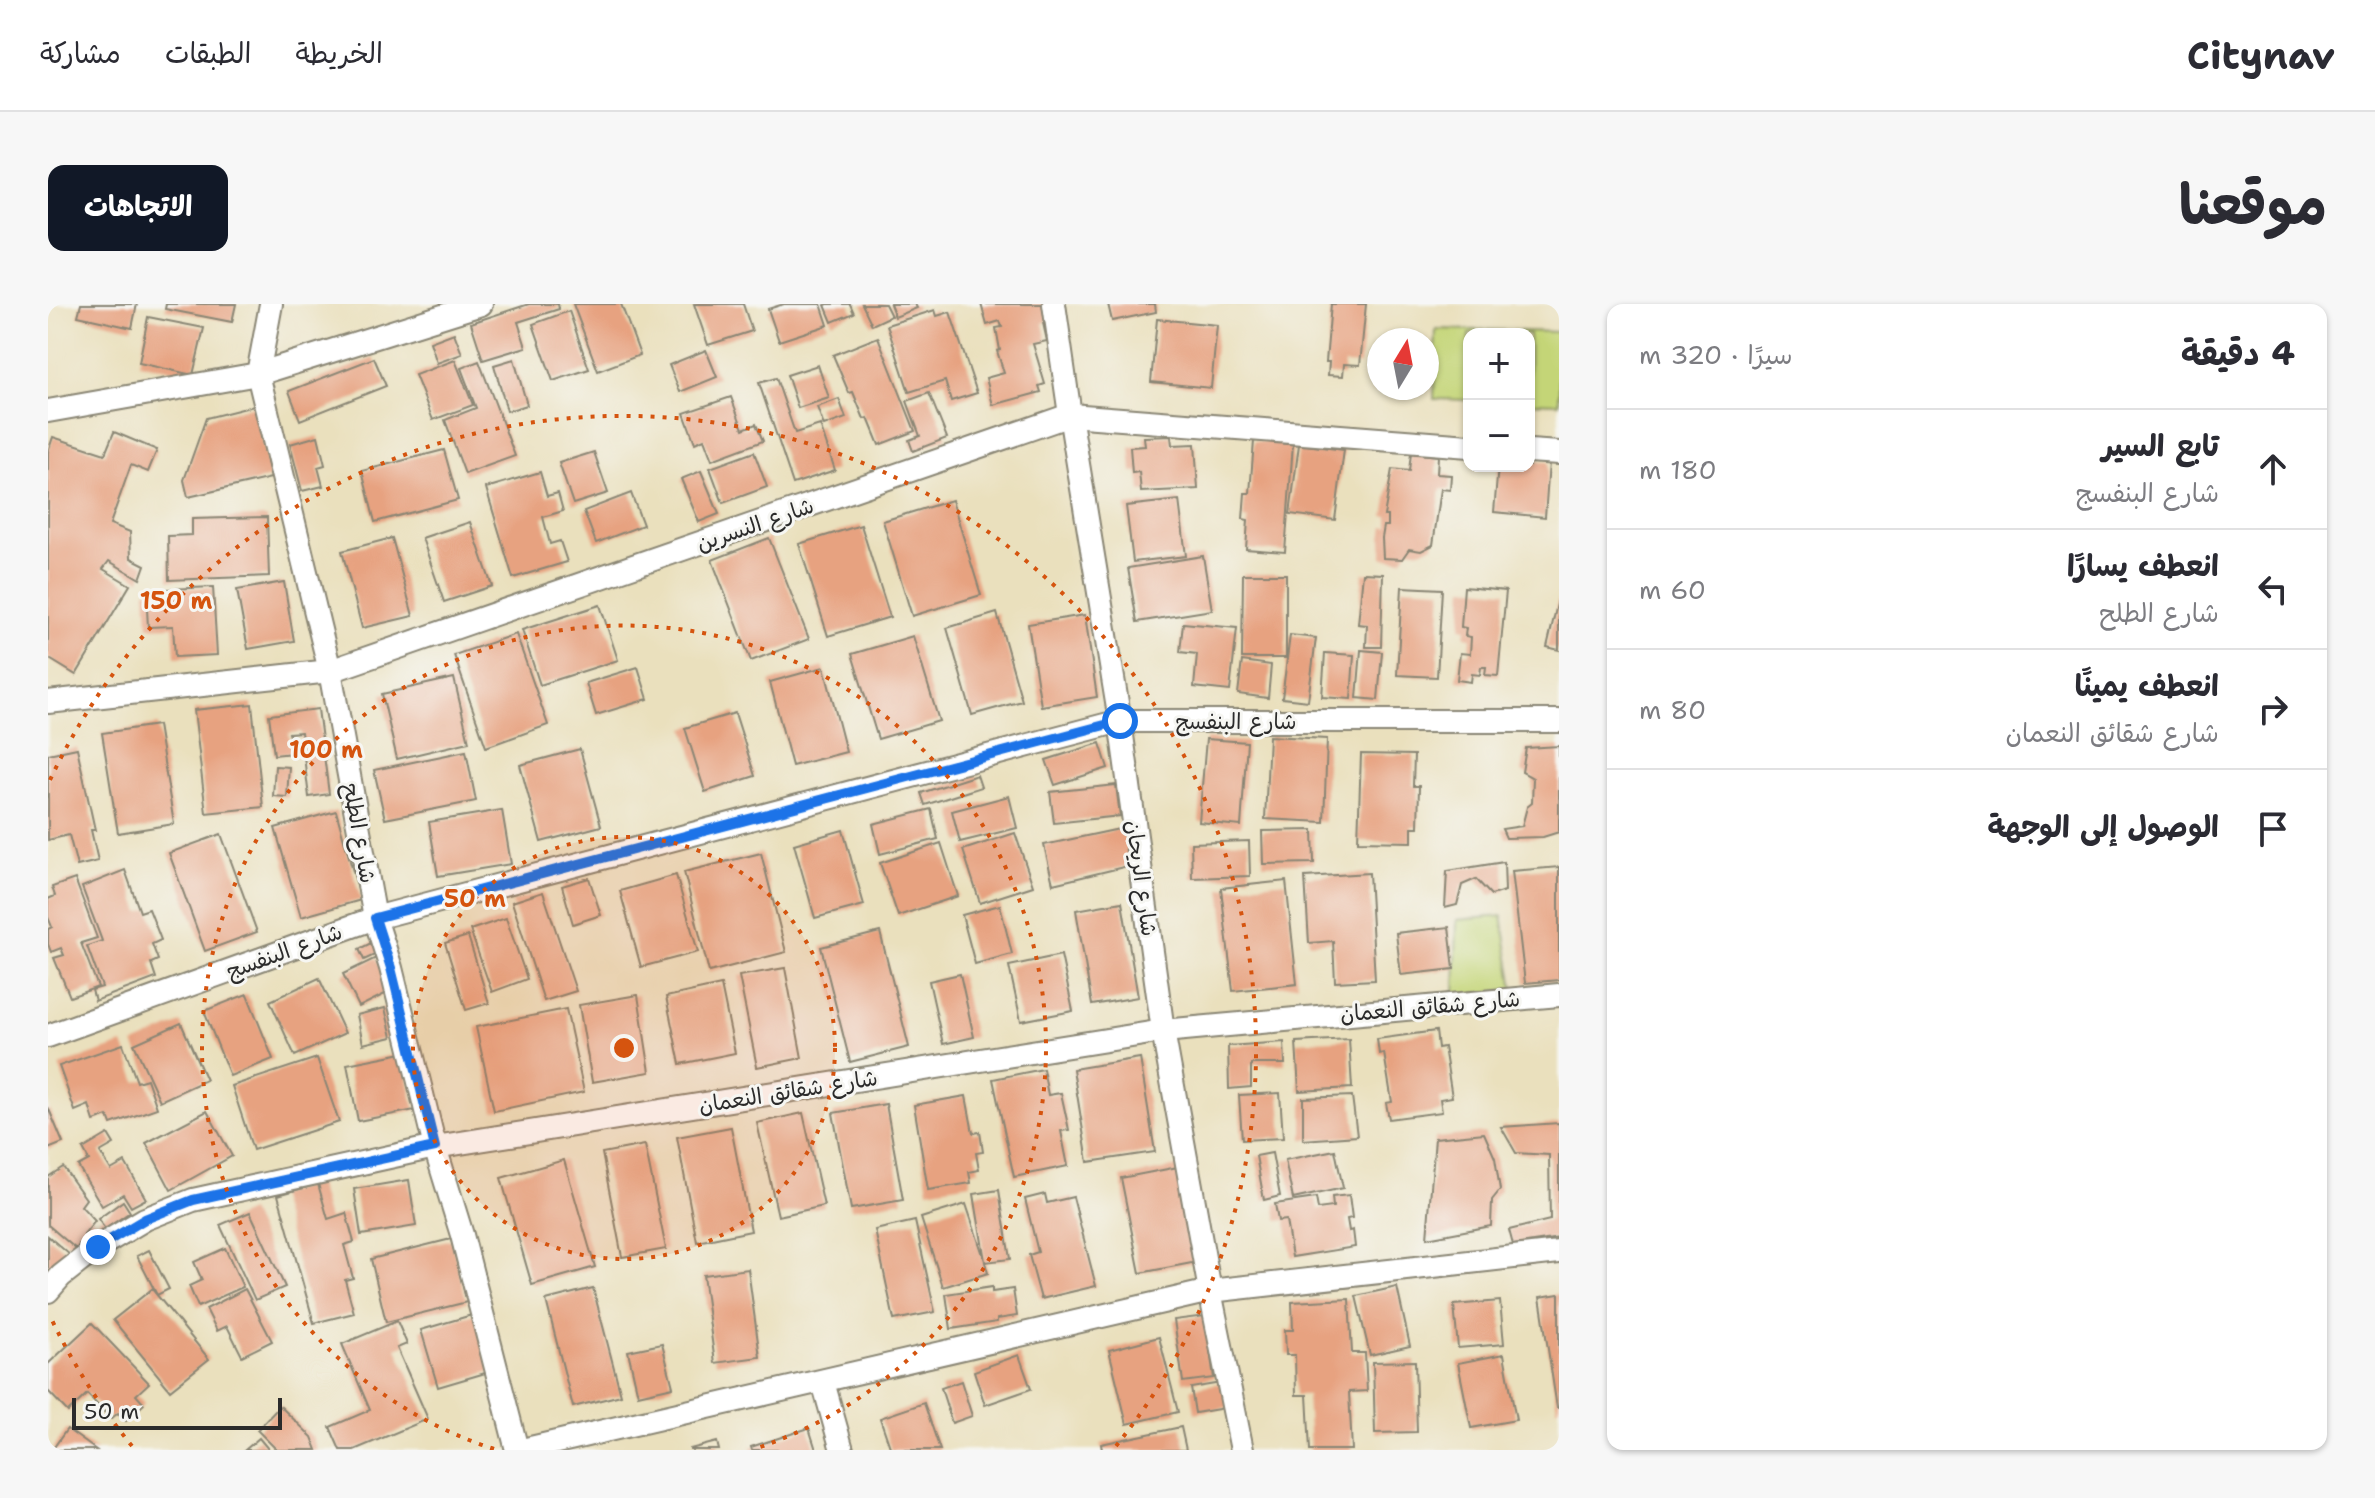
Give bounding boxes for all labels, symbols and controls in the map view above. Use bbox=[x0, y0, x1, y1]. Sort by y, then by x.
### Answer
text: Citynav bbox=[2187, 30, 2335, 81]
text: مشاركة bbox=[40, 34, 121, 72]
text: الطبقات bbox=[165, 34, 251, 72]
text: الخريطة bbox=[295, 34, 383, 72]
button: الاتجاهات bbox=[48, 165, 228, 251]
text: موقعنا bbox=[2179, 167, 2327, 242]
north arrow bbox=[1367, 328, 1439, 400]
map controls bbox=[1463, 328, 1535, 472]
button: + bbox=[1463, 328, 1535, 400]
text: 4 دقيقة bbox=[2181, 330, 2295, 376]
text: سيرًا · 320 m bbox=[1639, 337, 1793, 372]
button: − bbox=[1463, 400, 1535, 472]
text: تابع السير bbox=[2102, 425, 2219, 466]
icon: ahead bbox=[2251, 447, 2295, 491]
text: 180 m bbox=[1639, 452, 1717, 487]
text: شارع البنفسج bbox=[2076, 475, 2219, 510]
street label: شارع النسرين bbox=[693, 491, 818, 559]
text: انعطف يسارًا bbox=[2067, 545, 2219, 586]
icon: left bbox=[2251, 567, 2295, 611]
text: 60 m bbox=[1639, 572, 1706, 607]
text: 150 m bbox=[140, 585, 212, 617]
text: شارع الطلح bbox=[2099, 595, 2219, 630]
text: انعطف يمينًا bbox=[2075, 665, 2219, 706]
icon: right bbox=[2251, 687, 2295, 731]
text: 80 m bbox=[1639, 692, 1706, 727]
route start bbox=[1102, 703, 1138, 739]
street label: شارع البنفسج bbox=[1175, 707, 1297, 737]
text: شارع شقائق النعمان bbox=[2005, 715, 2219, 750]
text: 100 m bbox=[289, 734, 363, 766]
street label: شارع الطلح bbox=[335, 781, 383, 886]
text: الوصول إلى الوجهة bbox=[1987, 806, 2219, 847]
icon: arrive bbox=[2251, 807, 2295, 851]
street label: شارع الريحان bbox=[1118, 818, 1164, 938]
text: 50 m bbox=[444, 883, 506, 915]
street label: شارع البنفسج bbox=[222, 917, 346, 987]
street label: شارع شقائق النعمان bbox=[1339, 984, 1521, 1030]
centre of rings bbox=[610, 1034, 638, 1062]
street label: شارع شقائق النعمان bbox=[697, 1063, 880, 1121]
route end bbox=[80, 1229, 116, 1265]
scale bar bbox=[72, 1394, 282, 1430]
text: 50 m bbox=[84, 1397, 139, 1426]

